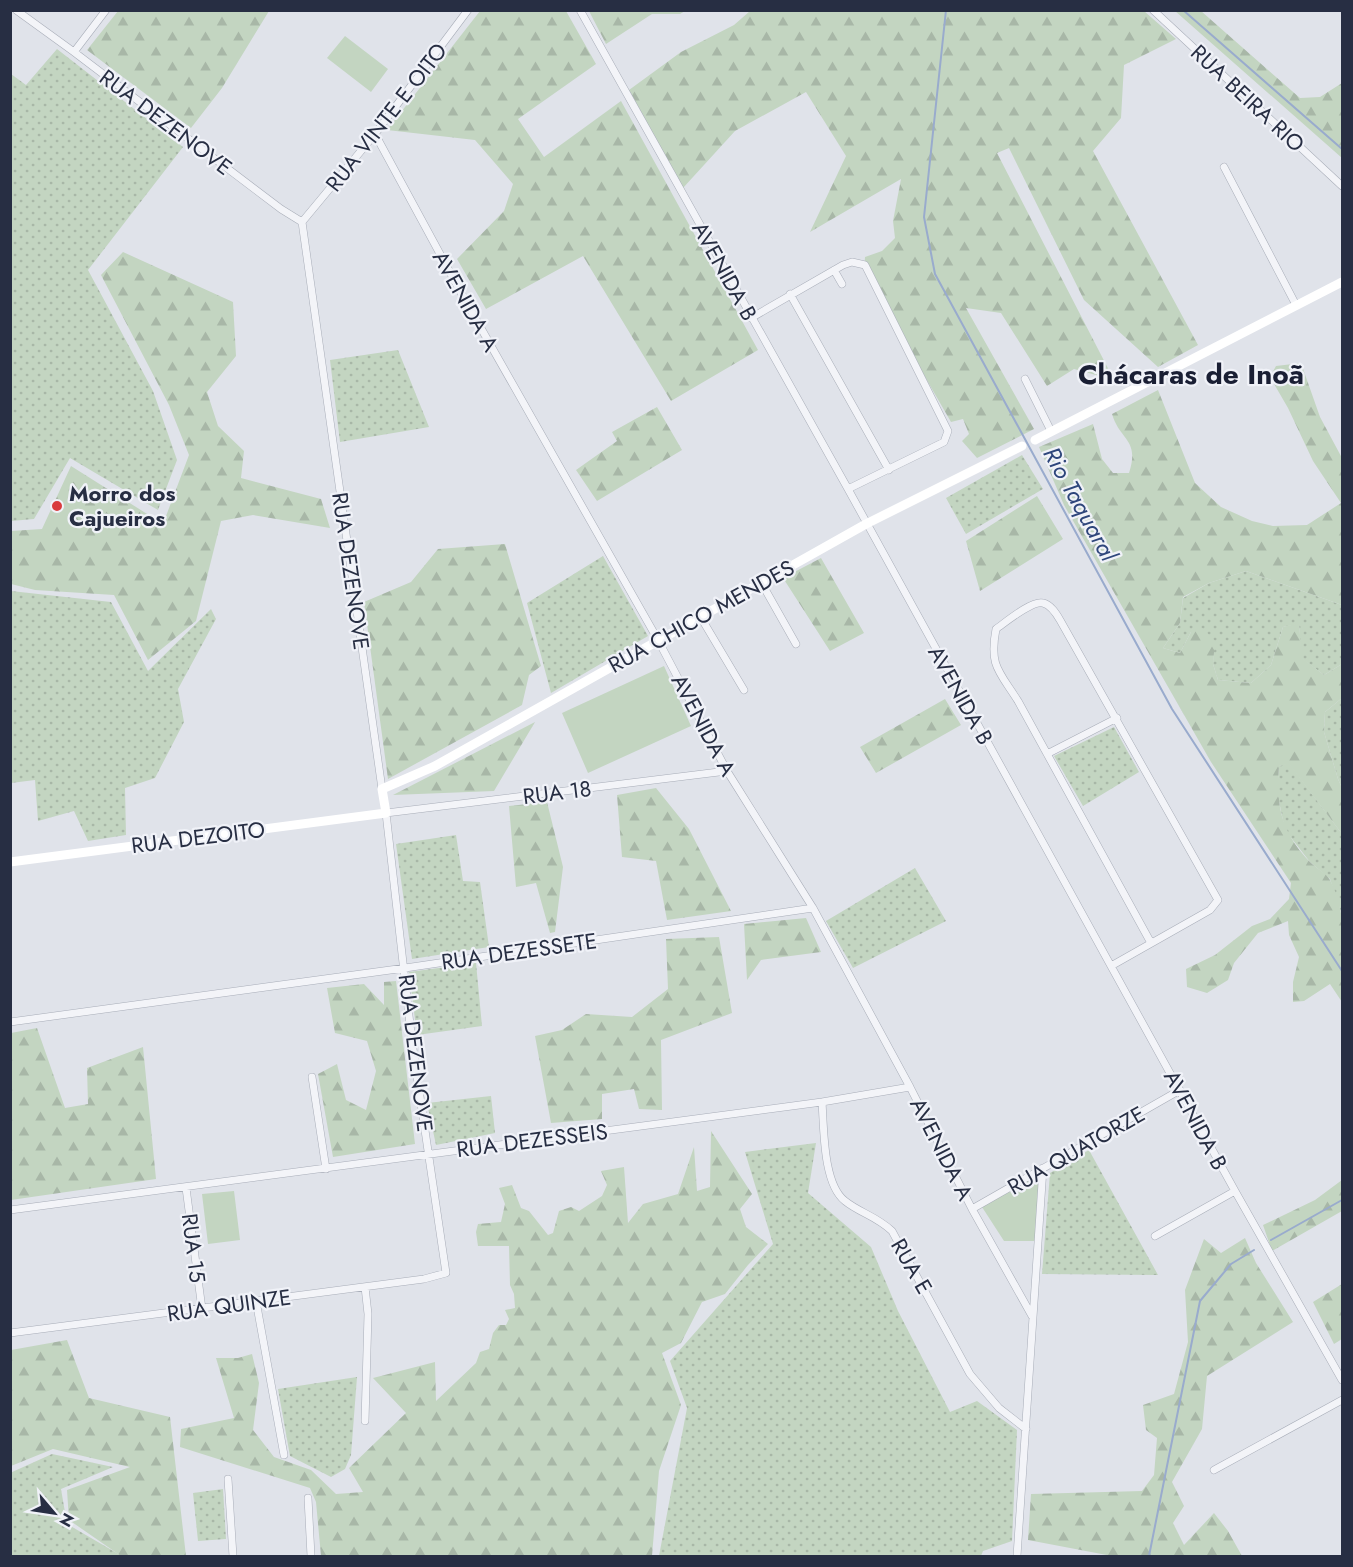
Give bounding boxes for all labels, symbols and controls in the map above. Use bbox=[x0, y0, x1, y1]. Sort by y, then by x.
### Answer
street label: RUA VINTE E OITO bbox=[318, 36, 454, 198]
street label: RUA BEIRA RIO bbox=[1184, 37, 1312, 159]
street label: RUA DEZENOVE bbox=[93, 61, 239, 183]
street label: AVENIDA B bbox=[685, 216, 765, 326]
street label: AVENIDA A bbox=[425, 245, 507, 358]
district label: Chácaras de Inoã bbox=[1078, 354, 1304, 395]
water label: Rio Taquaral bbox=[1035, 440, 1127, 569]
place label: Morro dos Cajueiros bbox=[69, 477, 176, 534]
street label: RUA DEZENOVE bbox=[324, 490, 378, 652]
marker: Morro dos Cajueiros bbox=[50, 499, 64, 513]
street label: RUA CHICO MENDES bbox=[602, 551, 800, 681]
street label: AVENIDA B bbox=[921, 640, 1001, 750]
street label: AVENIDA A bbox=[664, 668, 744, 782]
street label: RUA 18 bbox=[521, 772, 593, 812]
street label: RUA DEZOITO bbox=[129, 813, 267, 861]
street label: RUA DEZESSETE bbox=[439, 924, 599, 978]
street label: RUA DEZENOVE bbox=[390, 972, 442, 1134]
street label: AVENIDA B bbox=[1156, 1064, 1236, 1176]
street label: AVENIDA A bbox=[902, 1092, 982, 1206]
street label: RUA QUATORZE bbox=[1001, 1098, 1151, 1202]
street label: RUA DEZESSEIS bbox=[455, 1115, 609, 1165]
street label: RUA 15 bbox=[174, 1212, 214, 1284]
street label: RUA E bbox=[883, 1232, 941, 1300]
street label: RUA QUINZE bbox=[165, 1280, 293, 1330]
north arrow bbox=[24, 1483, 84, 1543]
text: N bbox=[54, 1509, 80, 1531]

